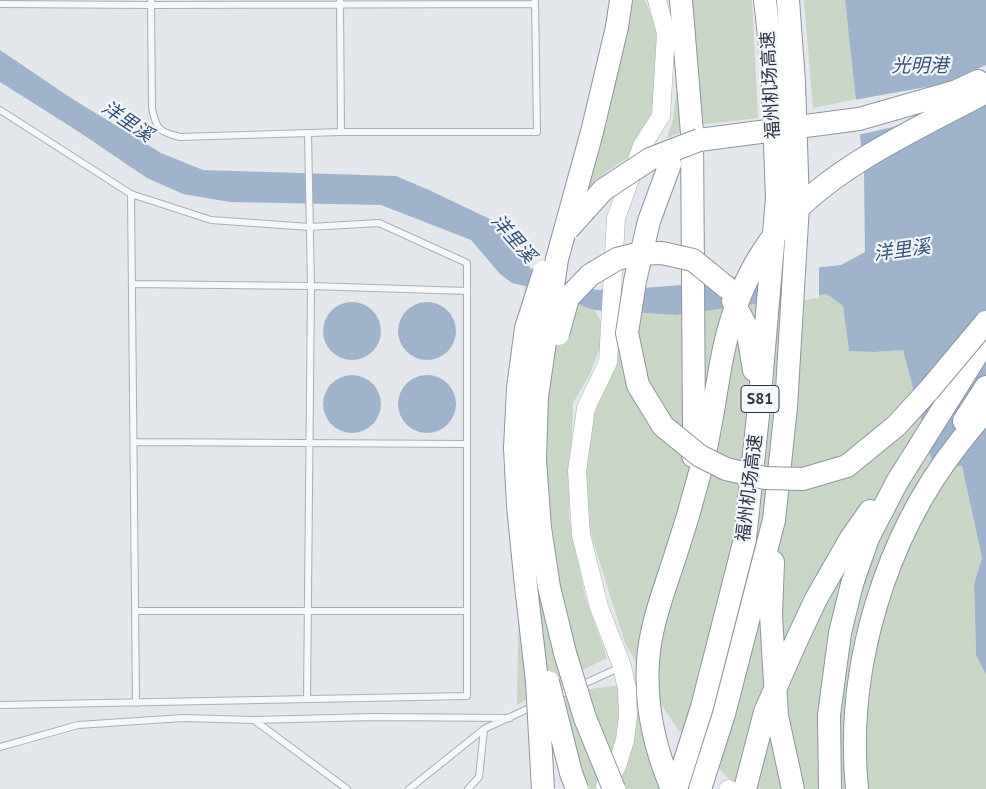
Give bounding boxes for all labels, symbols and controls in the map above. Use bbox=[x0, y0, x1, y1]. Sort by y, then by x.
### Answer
street label: 福州机场高速 bbox=[757, 31, 785, 139]
water label: 光明港 bbox=[892, 56, 948, 78]
water label: 洋里溪 bbox=[97, 97, 157, 147]
water label: 洋里溪 bbox=[486, 210, 540, 268]
water label: 洋里溪 bbox=[872, 236, 932, 266]
road number: S81 bbox=[741, 386, 779, 412]
street label: 福州机场高速 bbox=[733, 433, 767, 543]

